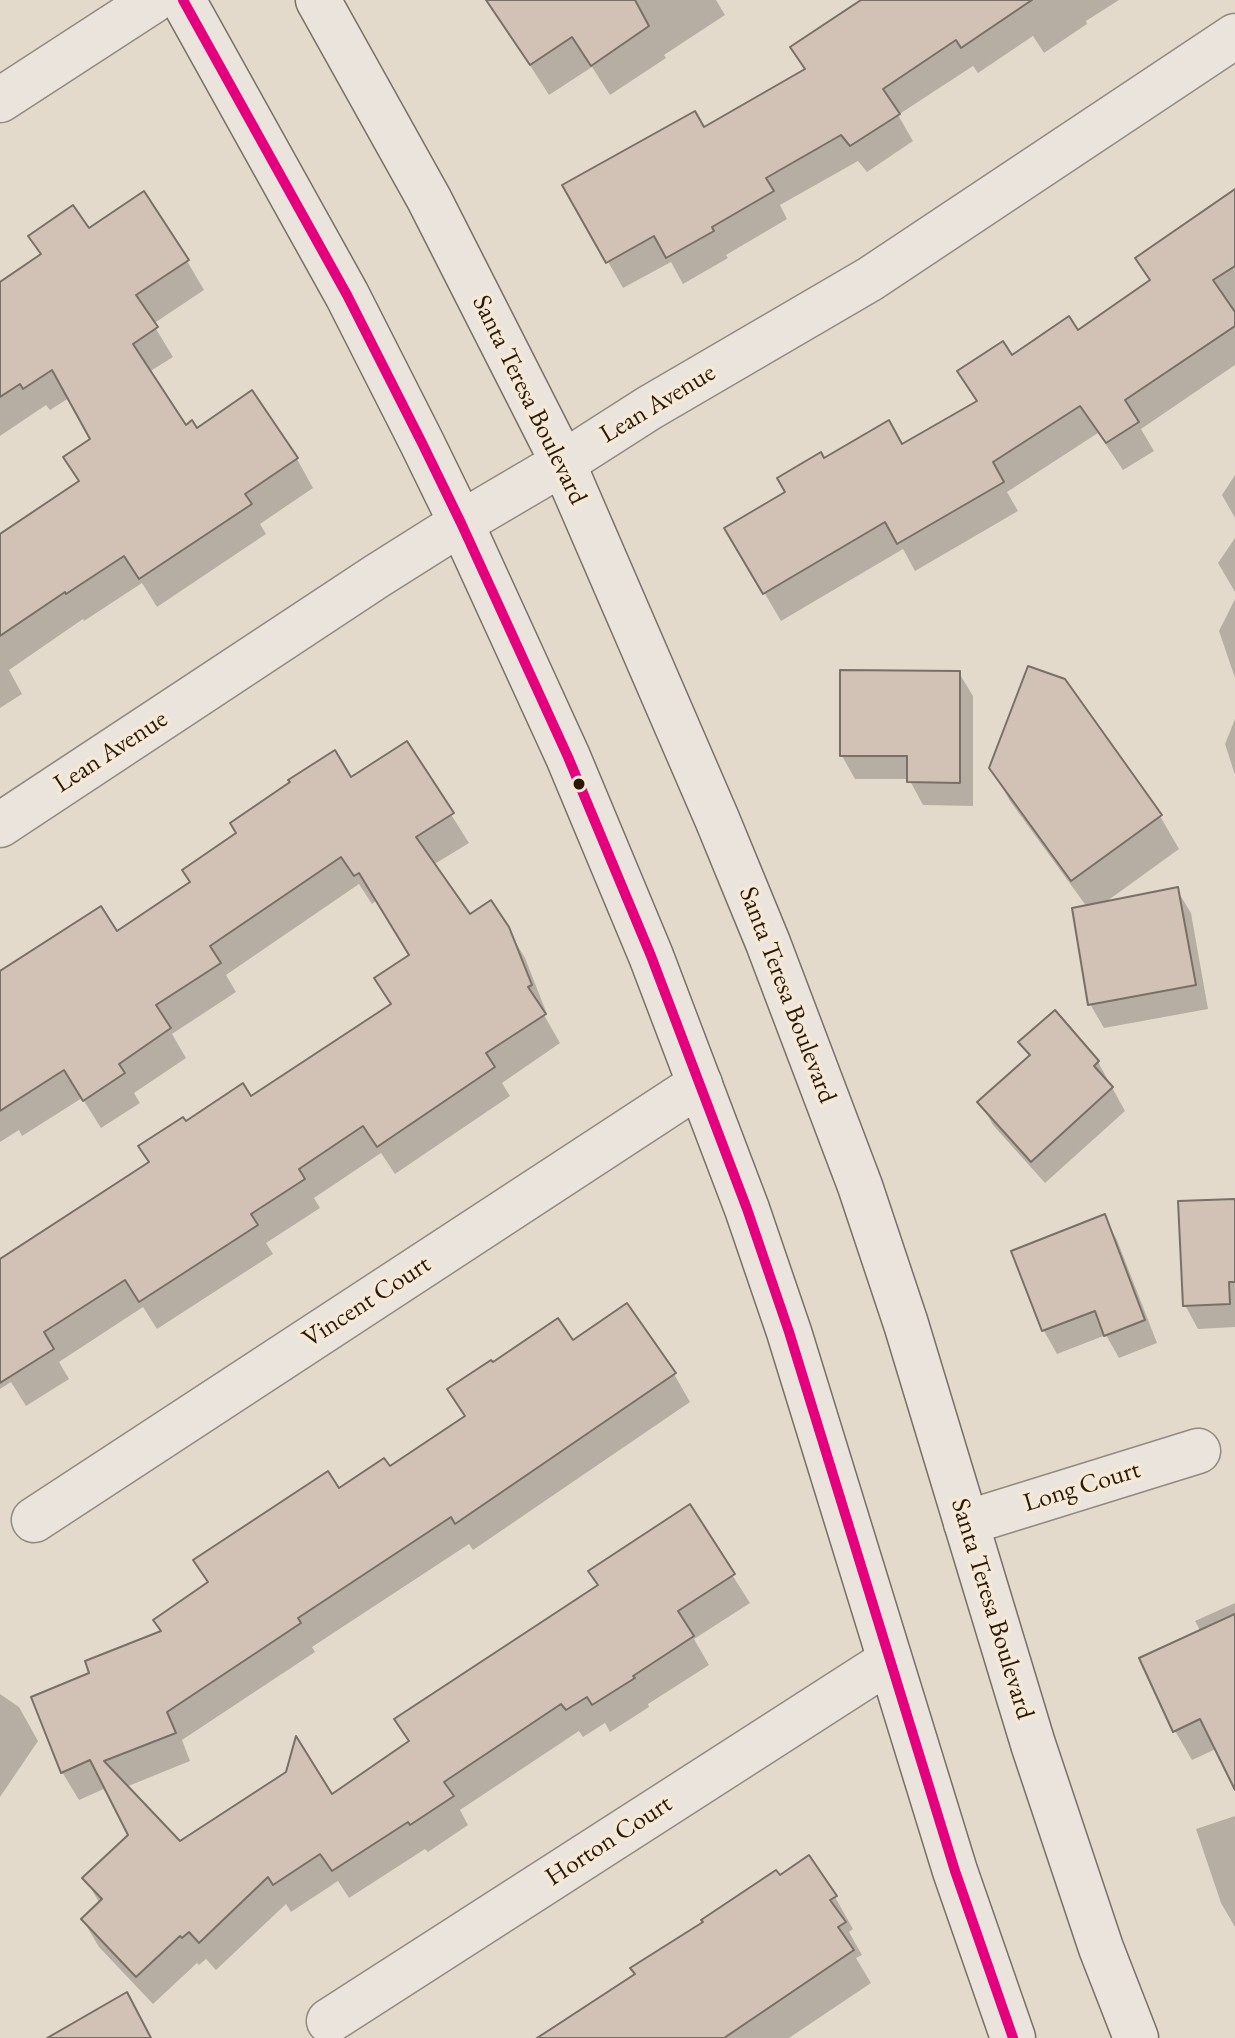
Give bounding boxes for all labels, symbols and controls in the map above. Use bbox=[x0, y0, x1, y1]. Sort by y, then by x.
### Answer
street label: Santa Teresa Boulevard bbox=[465, 290, 593, 510]
street label: Lean Avenue bbox=[595, 357, 721, 451]
street label: Lean Avenue bbox=[48, 704, 174, 800]
unlabelled marker bbox=[571, 776, 587, 792]
street label: Santa Teresa Boulevard bbox=[731, 883, 843, 1107]
street label: Vincent Court bbox=[297, 1249, 437, 1355]
street label: Long Court bbox=[1020, 1455, 1144, 1519]
street label: Santa Teresa Boulevard bbox=[944, 1495, 1040, 1723]
street label: Horton Court bbox=[540, 1789, 678, 1893]

